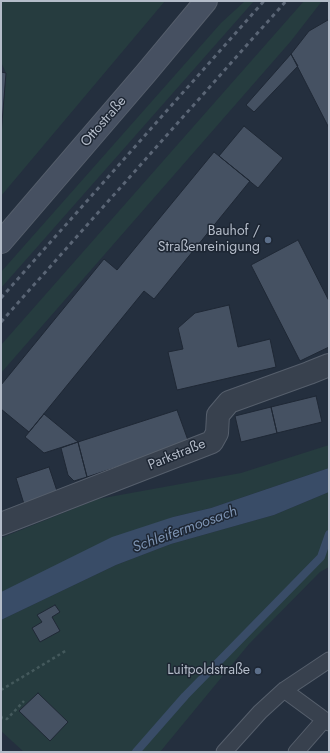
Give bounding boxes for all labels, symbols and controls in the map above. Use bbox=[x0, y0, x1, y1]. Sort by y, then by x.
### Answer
street label: Ottostraße bbox=[78, 93, 130, 151]
place label: Bauhof / Straßenreinigung bbox=[158, 224, 260, 256]
marker: Bauhof / Straßenreinigung bbox=[263, 235, 273, 245]
street label: Parkstraße bbox=[146, 436, 208, 474]
water label: Schleifermoosach bbox=[130, 503, 240, 557]
place label: Luitpoldstraße bbox=[167, 663, 250, 679]
marker: Luitpoldstraße bbox=[253, 666, 263, 676]

